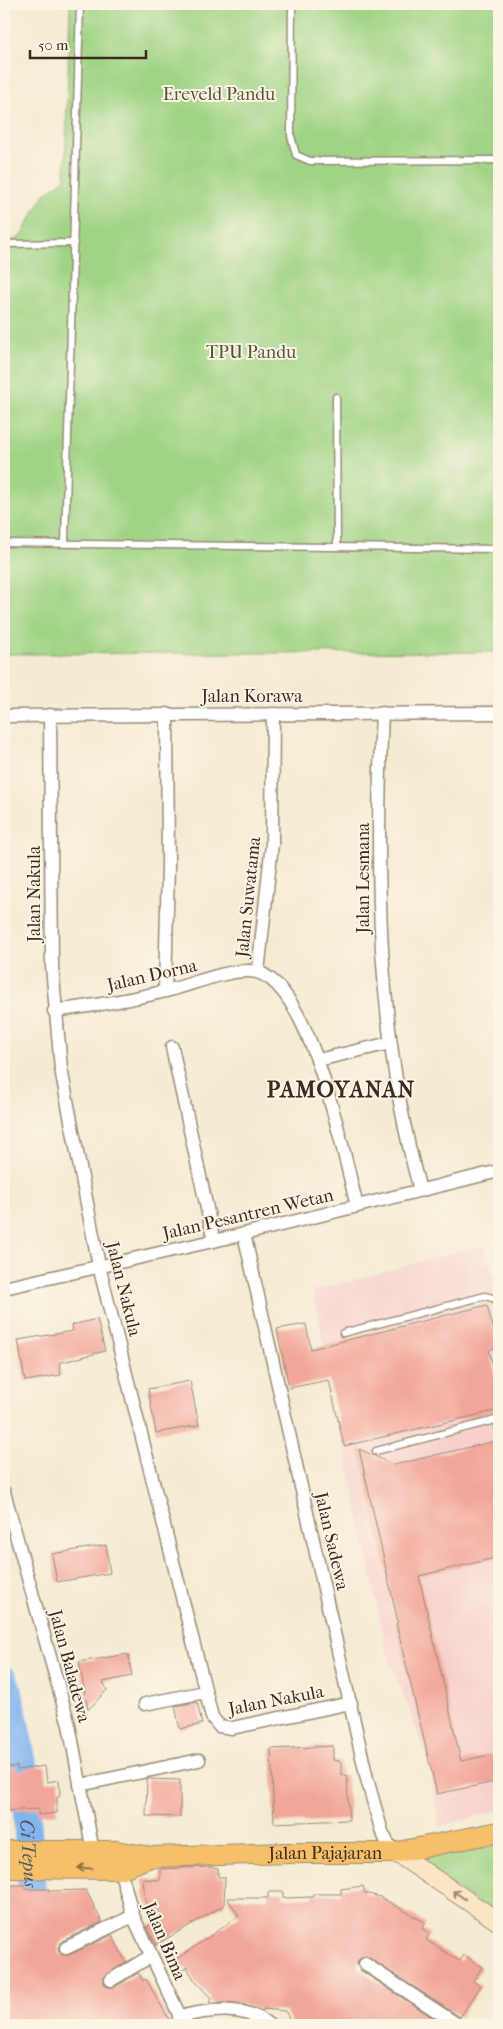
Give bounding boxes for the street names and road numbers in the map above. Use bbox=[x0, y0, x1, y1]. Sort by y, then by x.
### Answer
street label: Jalan Korawa bbox=[199, 686, 303, 707]
street label: Jalan Lesmana bbox=[353, 822, 374, 935]
street label: Jalan Suwatama bbox=[232, 835, 265, 960]
street label: Jalan Nakula bbox=[24, 845, 45, 944]
street label: Jalan Dorna bbox=[103, 955, 200, 996]
street label: Jalan Pesantren Wetan bbox=[159, 1184, 336, 1245]
street label: Jalan Nakula bbox=[101, 1238, 146, 1339]
street label: Jalan Sadewa bbox=[310, 1488, 353, 1593]
street label: Jalan Baladewa bbox=[44, 1606, 95, 1725]
street label: Jalan Nakula bbox=[225, 1681, 326, 1720]
street label: Jalan Pajajaran bbox=[266, 1843, 383, 1865]
street label: Jalan Bima bbox=[138, 1897, 191, 1984]

